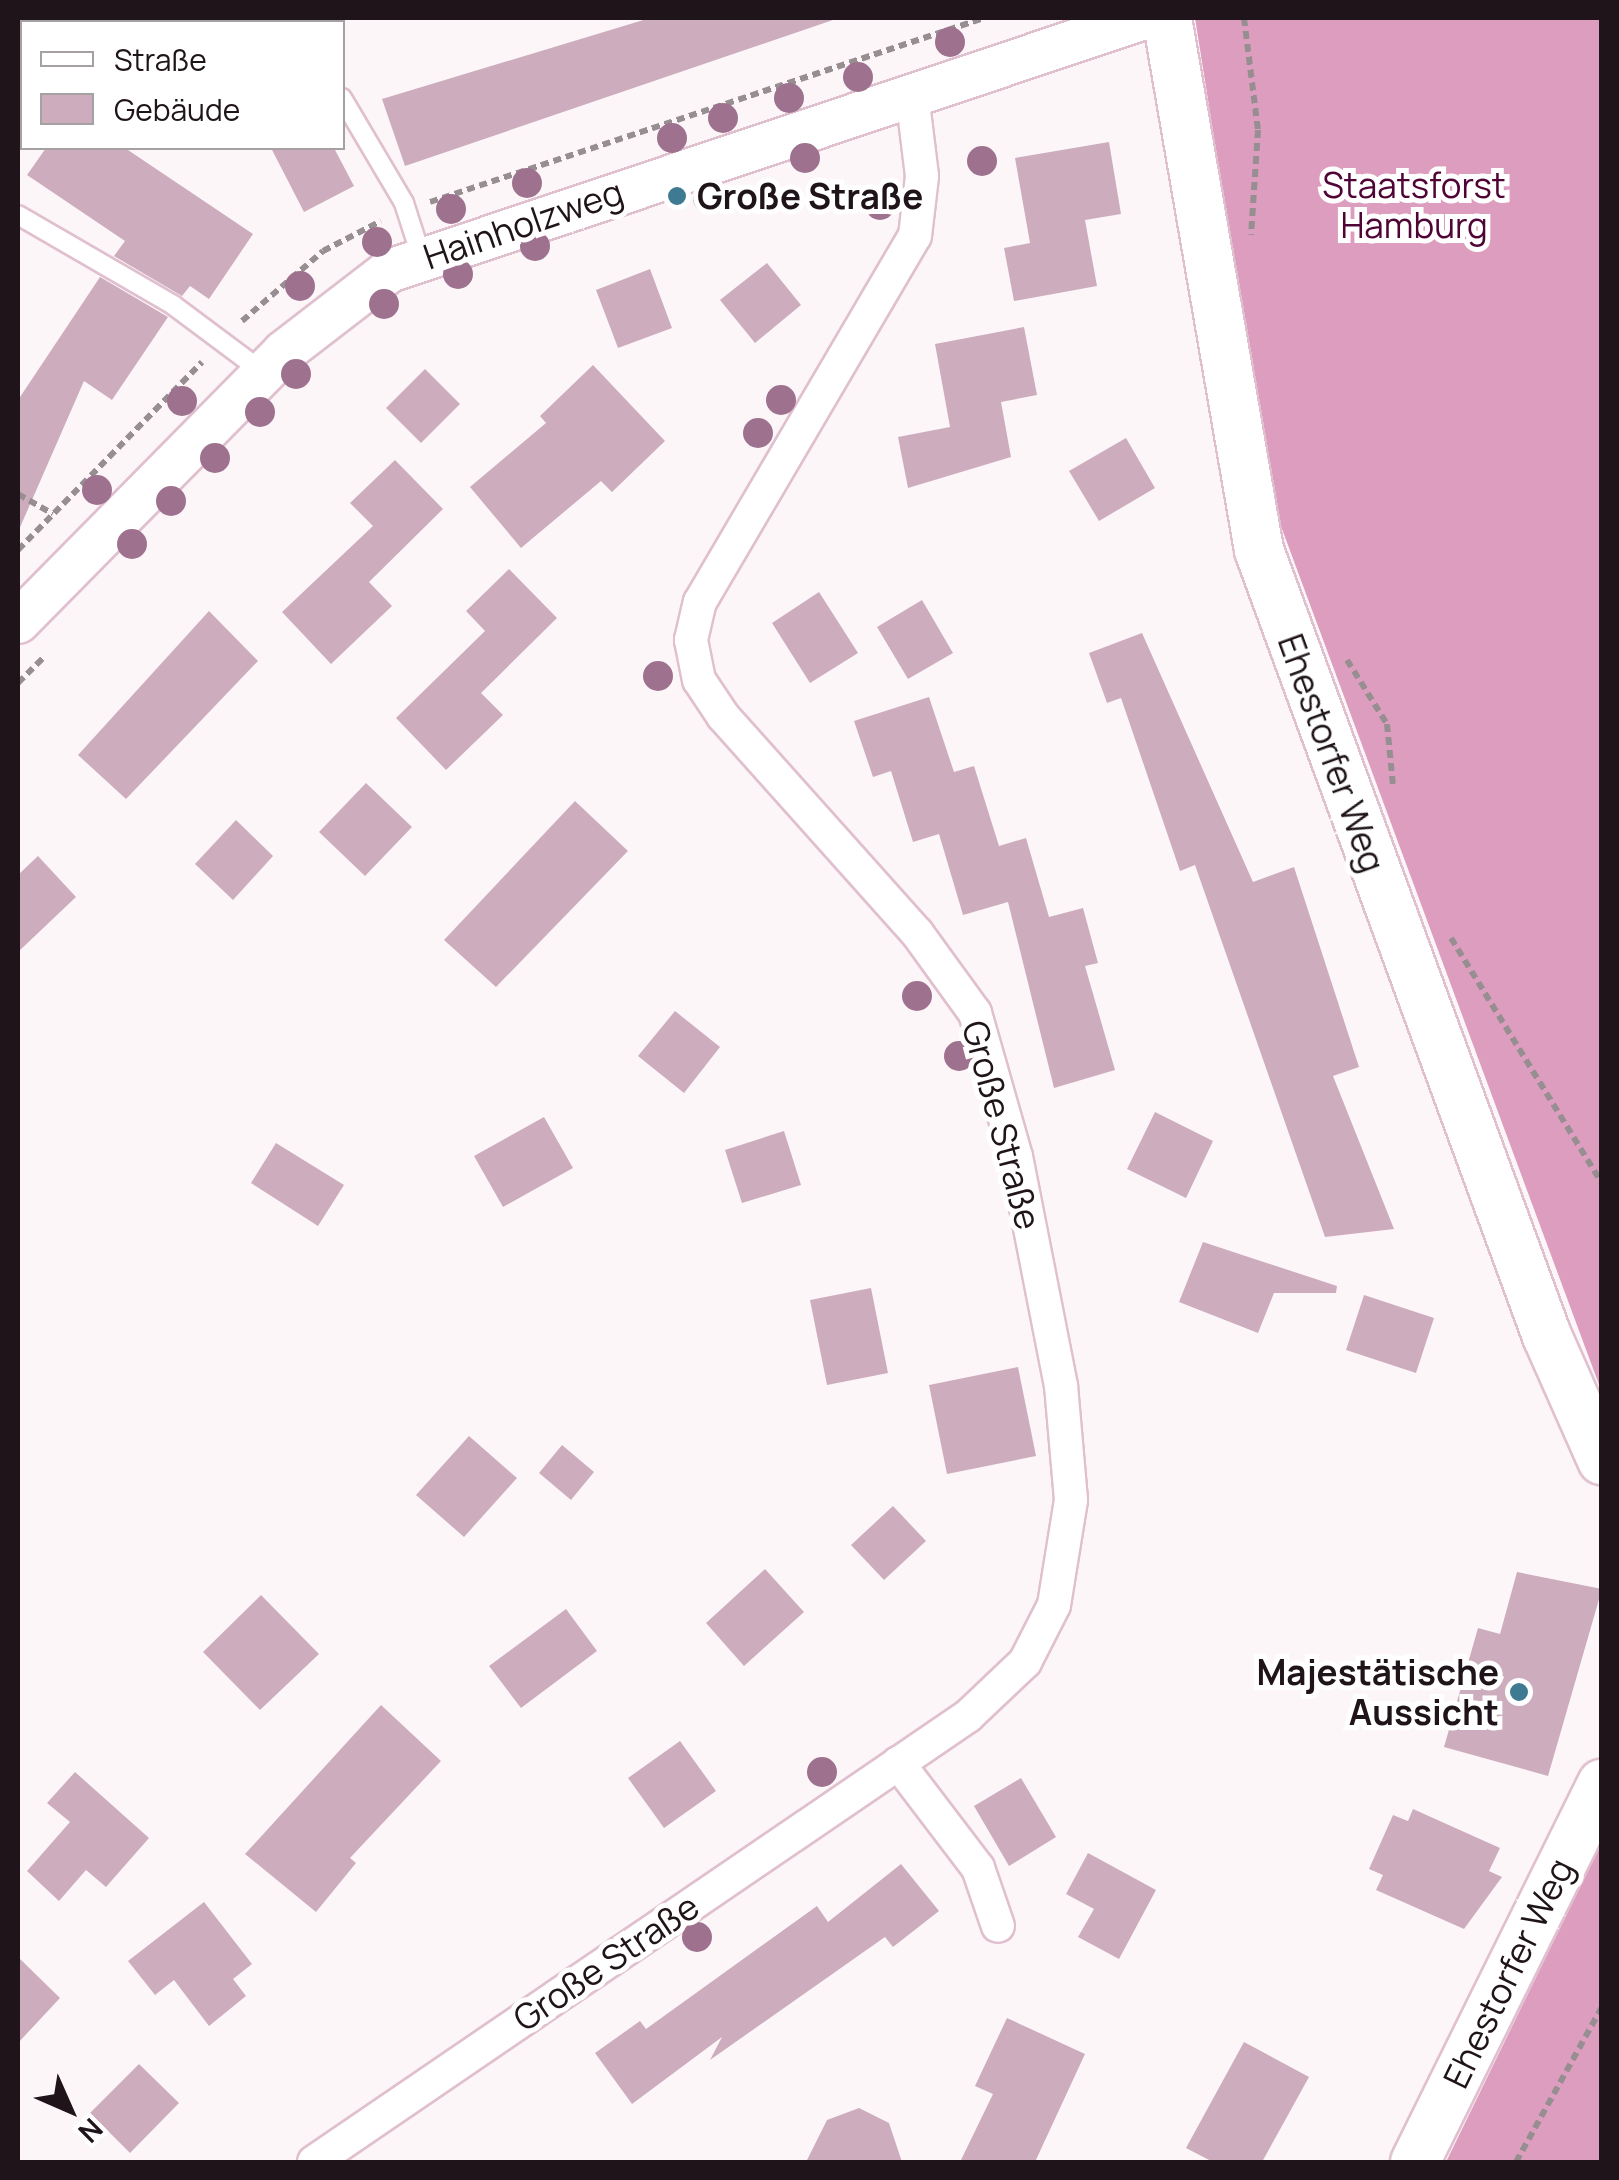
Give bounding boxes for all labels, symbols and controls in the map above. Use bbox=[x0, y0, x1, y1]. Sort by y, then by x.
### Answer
legend bbox=[20, 20, 345, 150]
text: Straße bbox=[114, 39, 207, 80]
text: Gebäude bbox=[114, 89, 240, 130]
park label: Staatsforst Hamburg bbox=[1322, 164, 1506, 246]
street label: Hainholzweg bbox=[418, 170, 628, 278]
place label: Große Straße bbox=[697, 175, 923, 217]
marker: Große Straße bbox=[666, 185, 688, 207]
street label: Ehestorfer Weg bbox=[1270, 628, 1394, 878]
street label: Große Straße bbox=[954, 1016, 1050, 1234]
place label: Majestätische Aussicht bbox=[1256, 1651, 1499, 1733]
marker: Majestätische Aussicht bbox=[1508, 1681, 1530, 1703]
street label: Ehestorfer Weg bbox=[1434, 1852, 1582, 2094]
street label: Große Straße bbox=[505, 1885, 707, 2039]
north arrow bbox=[20, 2060, 120, 2160]
text: N bbox=[71, 2111, 112, 2152]

